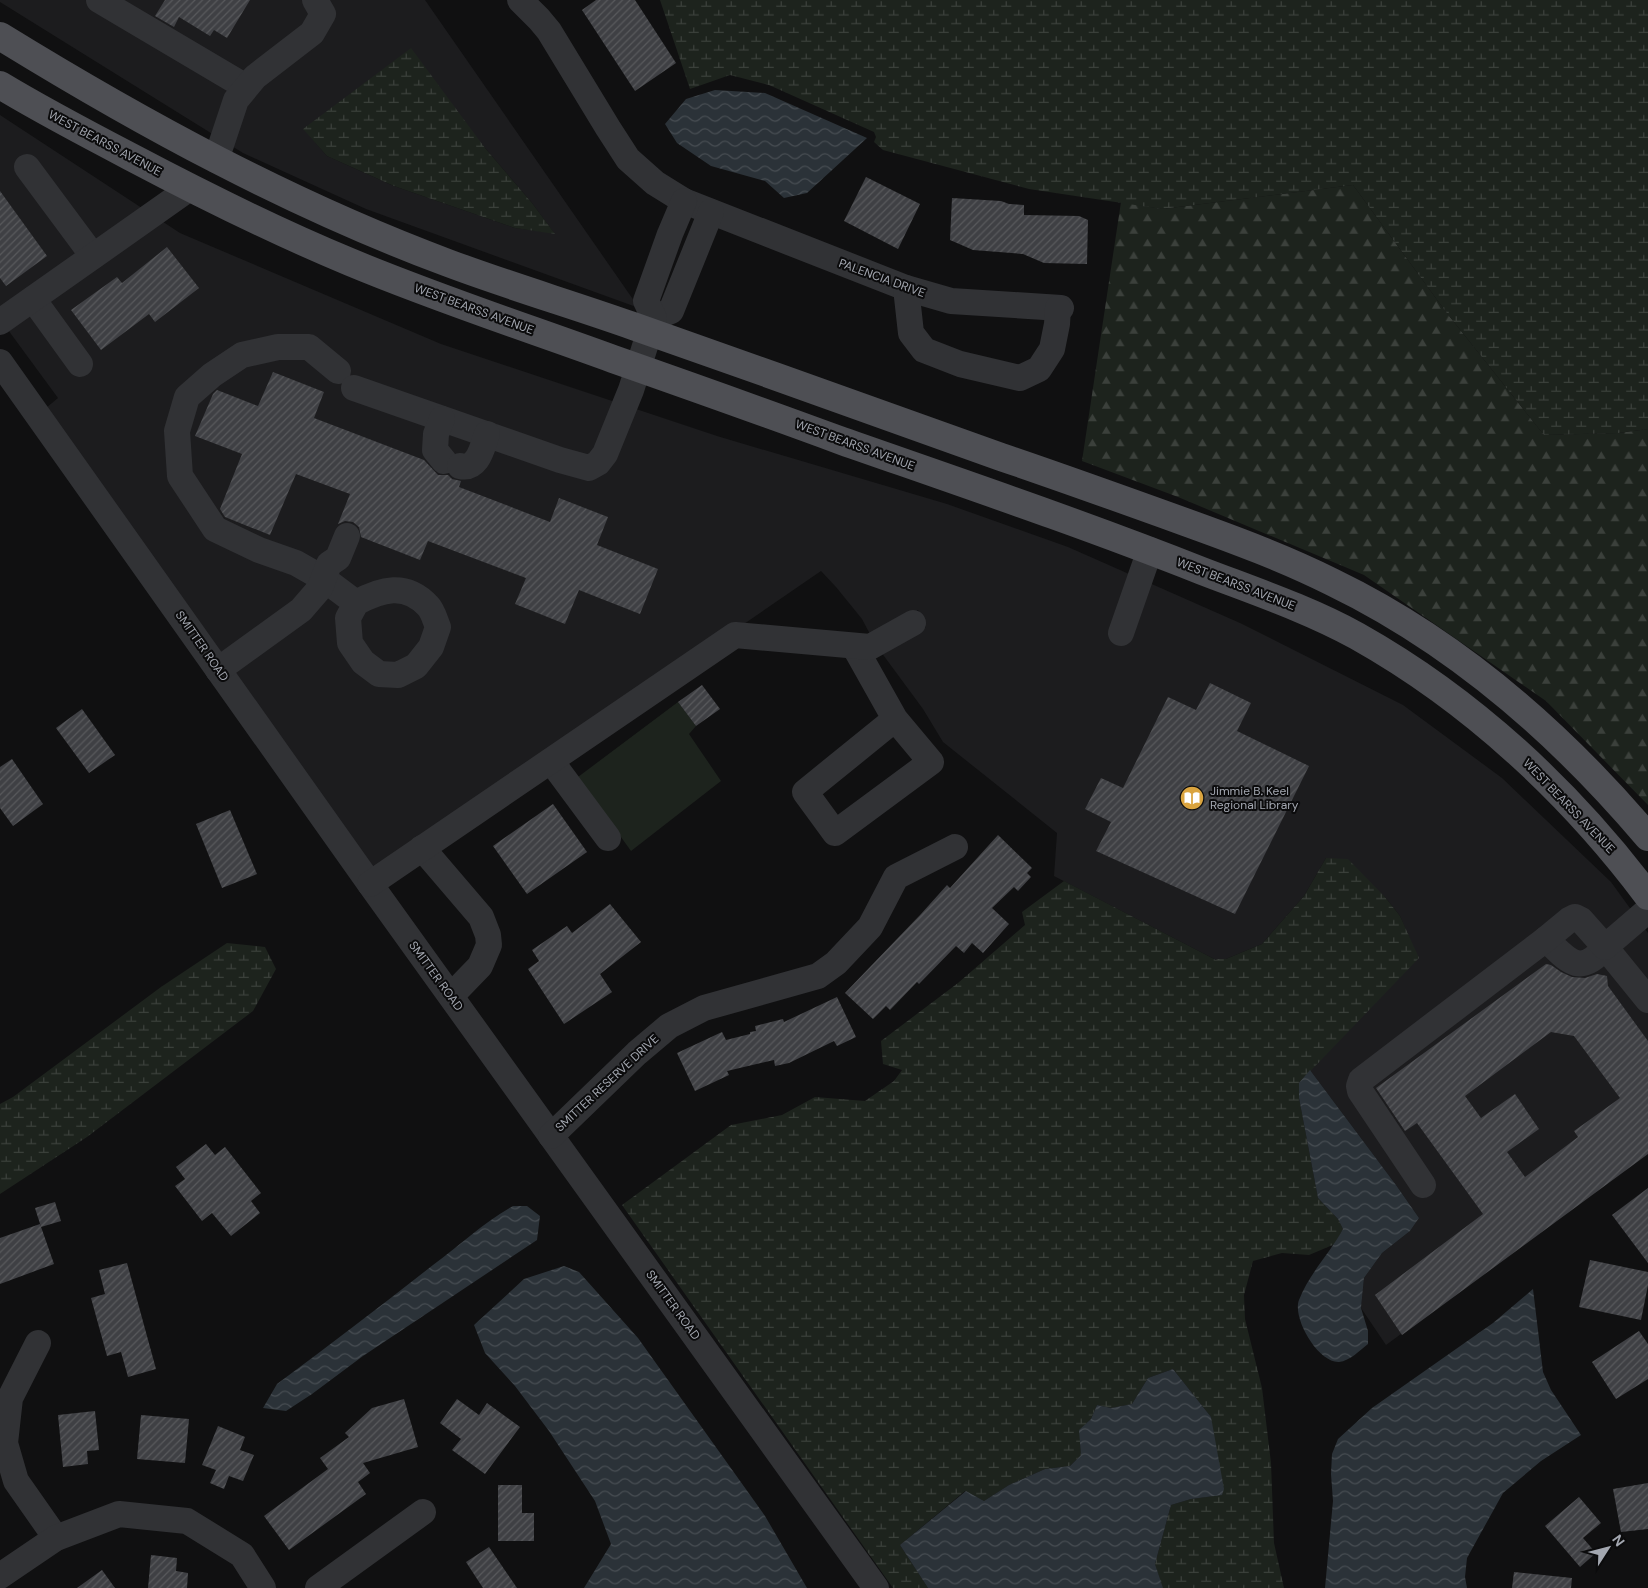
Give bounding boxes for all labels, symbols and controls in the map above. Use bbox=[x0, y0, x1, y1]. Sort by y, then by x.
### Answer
street label: WEST BEARSS AVENUE bbox=[46, 106, 165, 180]
street label: PALENCIA DRIVE bbox=[837, 255, 928, 301]
street label: WEST BEARSS AVENUE bbox=[412, 280, 536, 338]
street label: WEST BEARSS AVENUE bbox=[793, 416, 917, 474]
street label: WEST BEARSS AVENUE bbox=[1174, 554, 1298, 614]
street label: SMITTER ROAD bbox=[172, 608, 232, 684]
street label: WEST BEARSS AVENUE bbox=[1520, 755, 1619, 857]
place label: Jimmie B. Keel Regional Library bbox=[1210, 783, 1299, 813]
library icon: Jimmie B. Keel Regional Library bbox=[1179, 785, 1205, 811]
street label: SMITTER ROAD bbox=[405, 938, 467, 1014]
street label: SMITTER RESERVE DRIVE bbox=[552, 1031, 662, 1135]
street label: SMITTER ROAD bbox=[642, 1267, 704, 1343]
north arrow bbox=[1583, 1523, 1633, 1573]
text: N bbox=[1608, 1531, 1629, 1550]

